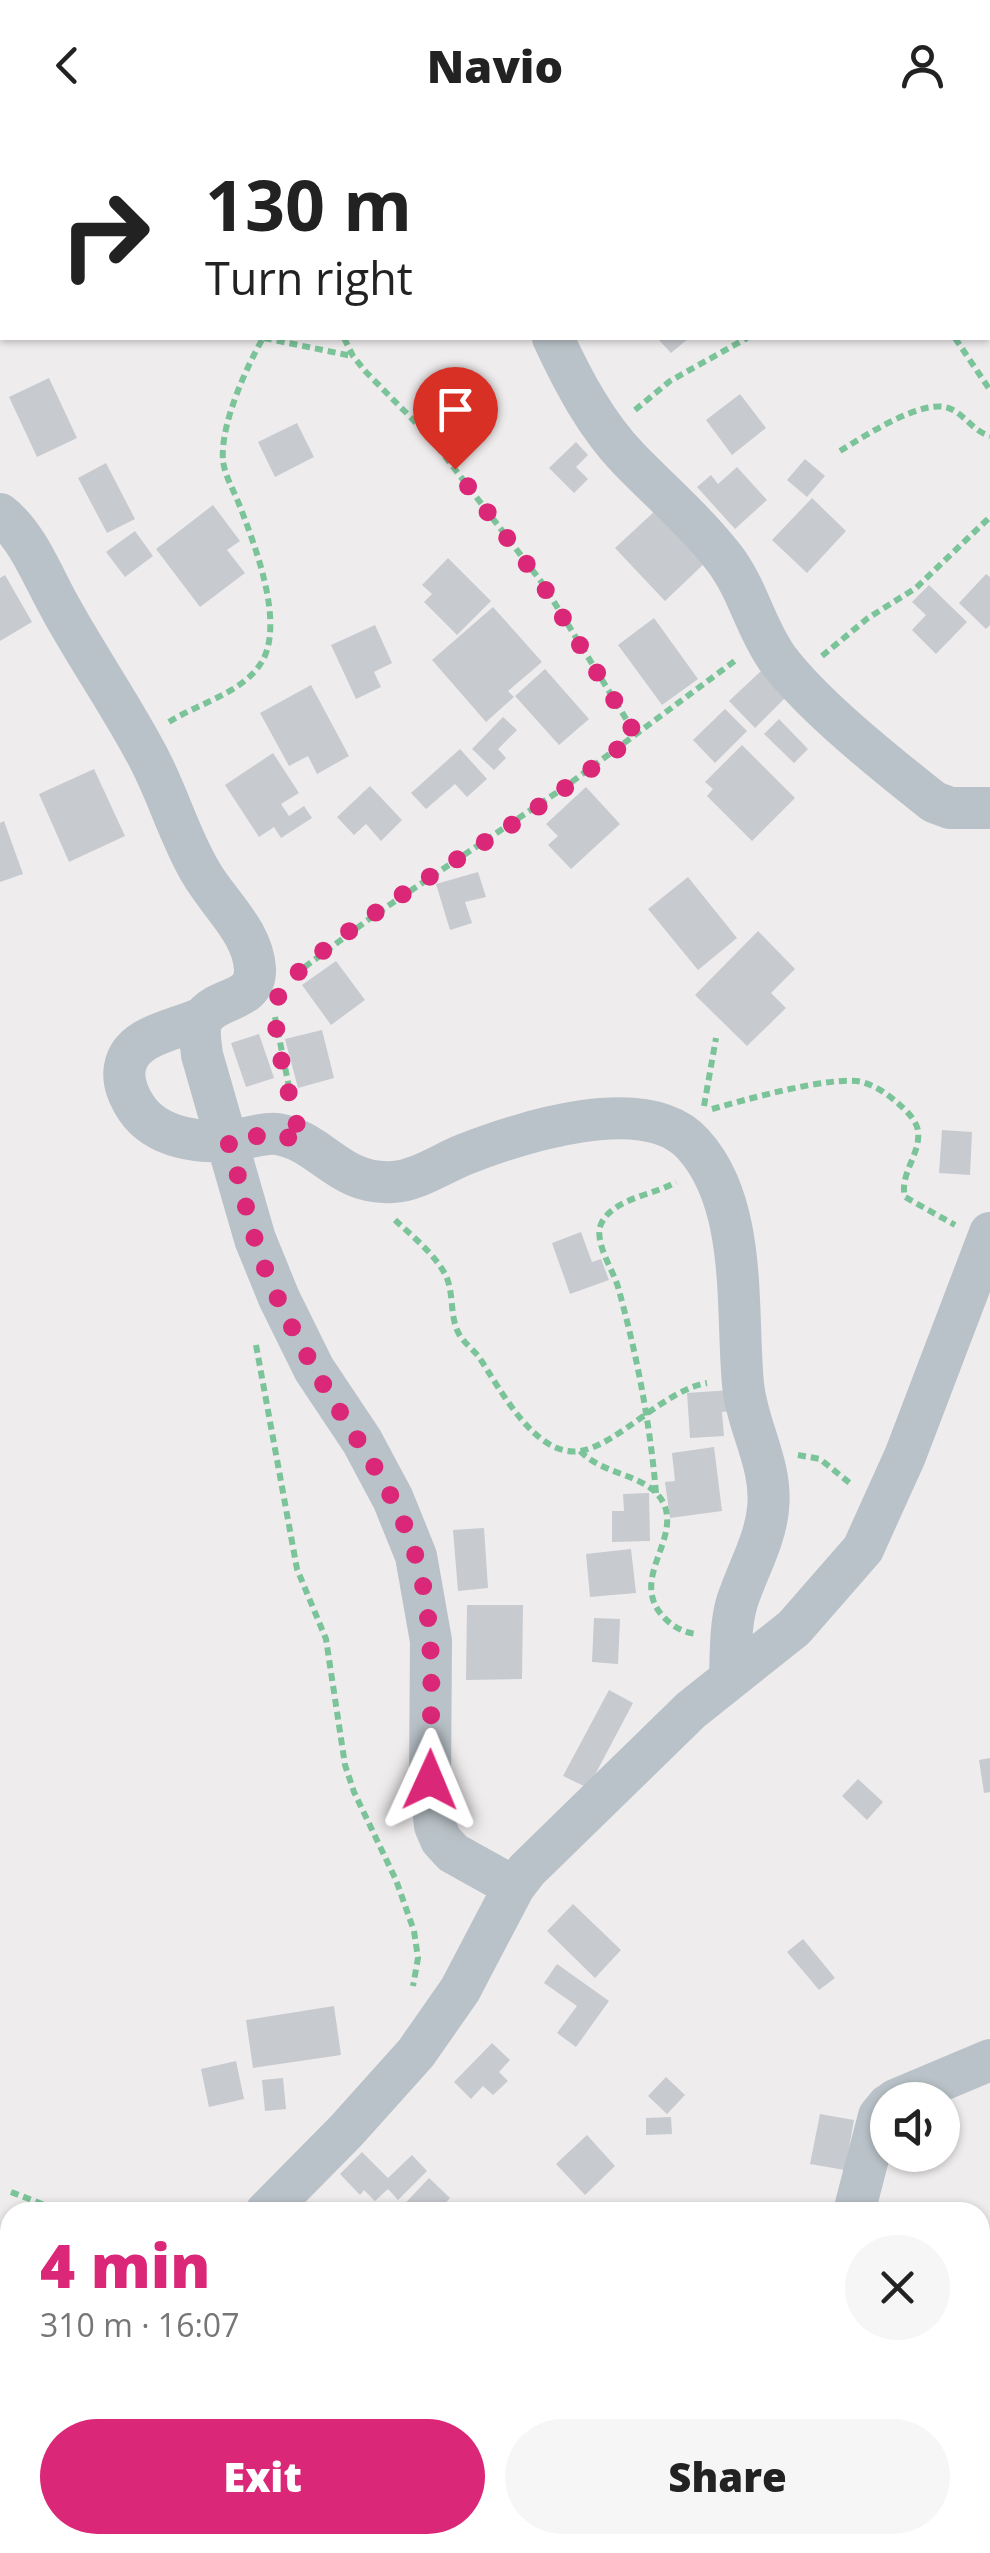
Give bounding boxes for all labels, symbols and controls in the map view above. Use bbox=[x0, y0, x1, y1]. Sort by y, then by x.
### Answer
text: Navio bbox=[427, 35, 563, 96]
icon: back bbox=[40, 38, 95, 93]
icon: person bbox=[895, 38, 950, 93]
text: 130 m bbox=[205, 156, 412, 252]
icon: right bbox=[40, 170, 170, 300]
text: Turn right bbox=[205, 247, 413, 308]
pin bbox=[413, 367, 498, 470]
icon: arrive bbox=[428, 382, 483, 437]
position arrow bbox=[378, 1728, 482, 1832]
map controls bbox=[870, 2082, 960, 2172]
button: sound bbox=[870, 2082, 960, 2172]
text: 4 min bbox=[40, 2224, 210, 2306]
button: close bbox=[845, 2235, 950, 2340]
text: 310 m · 16:07 bbox=[40, 2303, 239, 2346]
button: Exit bbox=[40, 2419, 485, 2534]
button: Share bbox=[505, 2419, 950, 2534]

